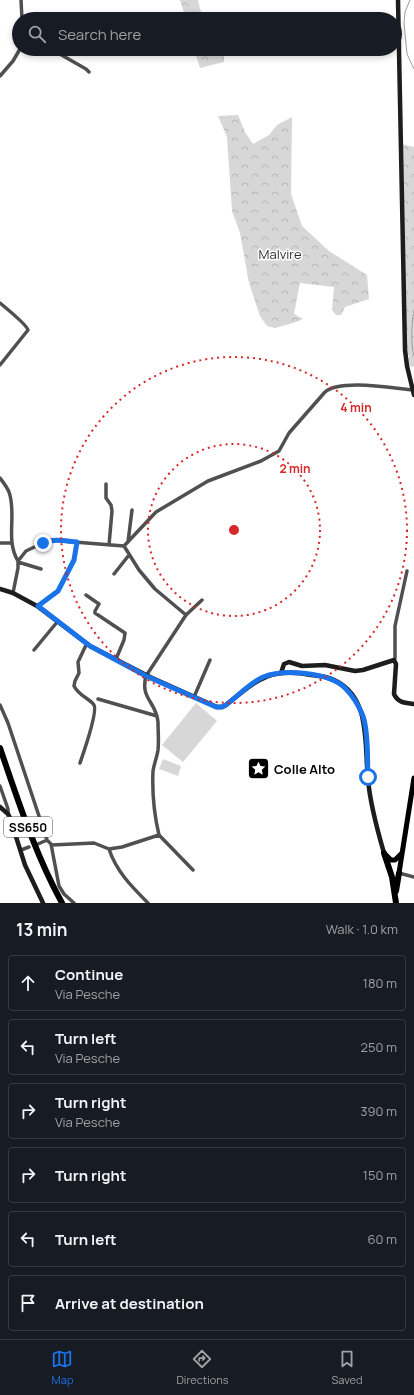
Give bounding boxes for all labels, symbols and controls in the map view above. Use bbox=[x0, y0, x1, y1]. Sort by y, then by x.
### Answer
search box bbox=[12, 12, 402, 56]
icon: search bbox=[26, 23, 48, 45]
text: Search here bbox=[58, 24, 141, 45]
park label: Malvire bbox=[259, 245, 302, 263]
text: 4 min bbox=[340, 399, 372, 416]
text: 2 min bbox=[279, 460, 311, 477]
centre of rings bbox=[227, 523, 241, 537]
route end bbox=[34, 534, 52, 552]
place icon: Colle Alto bbox=[245, 756, 271, 782]
place label: Colle Alto bbox=[274, 760, 335, 778]
route start bbox=[359, 768, 377, 786]
road number: SS650 bbox=[4, 817, 52, 837]
text: 13 min bbox=[16, 918, 67, 941]
text: Walk · 1.0 km bbox=[326, 920, 398, 938]
text: Continue bbox=[55, 964, 123, 985]
icon: ahead bbox=[17, 972, 39, 994]
text: 180 m bbox=[363, 974, 397, 992]
text: Via Pesche bbox=[55, 985, 120, 1003]
text: Turn left bbox=[55, 1028, 117, 1049]
icon: left bbox=[17, 1036, 39, 1058]
text: 250 m bbox=[361, 1038, 397, 1056]
text: Via Pesche bbox=[55, 1049, 120, 1067]
text: Turn right bbox=[55, 1092, 126, 1113]
icon: right bbox=[17, 1100, 39, 1122]
text: 390 m bbox=[360, 1102, 397, 1120]
text: Via Pesche bbox=[55, 1113, 120, 1131]
icon: right bbox=[17, 1164, 39, 1186]
text: Turn right bbox=[55, 1165, 126, 1186]
text: 150 m bbox=[363, 1166, 397, 1184]
icon: left bbox=[17, 1228, 39, 1250]
text: Turn left bbox=[55, 1229, 117, 1250]
text: 60 m bbox=[367, 1230, 397, 1248]
icon: arrive bbox=[17, 1292, 39, 1314]
text: Arrive at destination bbox=[55, 1293, 204, 1314]
tab: Map bbox=[51, 1348, 73, 1387]
tab: Directions bbox=[176, 1348, 229, 1387]
tab: Saved bbox=[332, 1348, 363, 1387]

